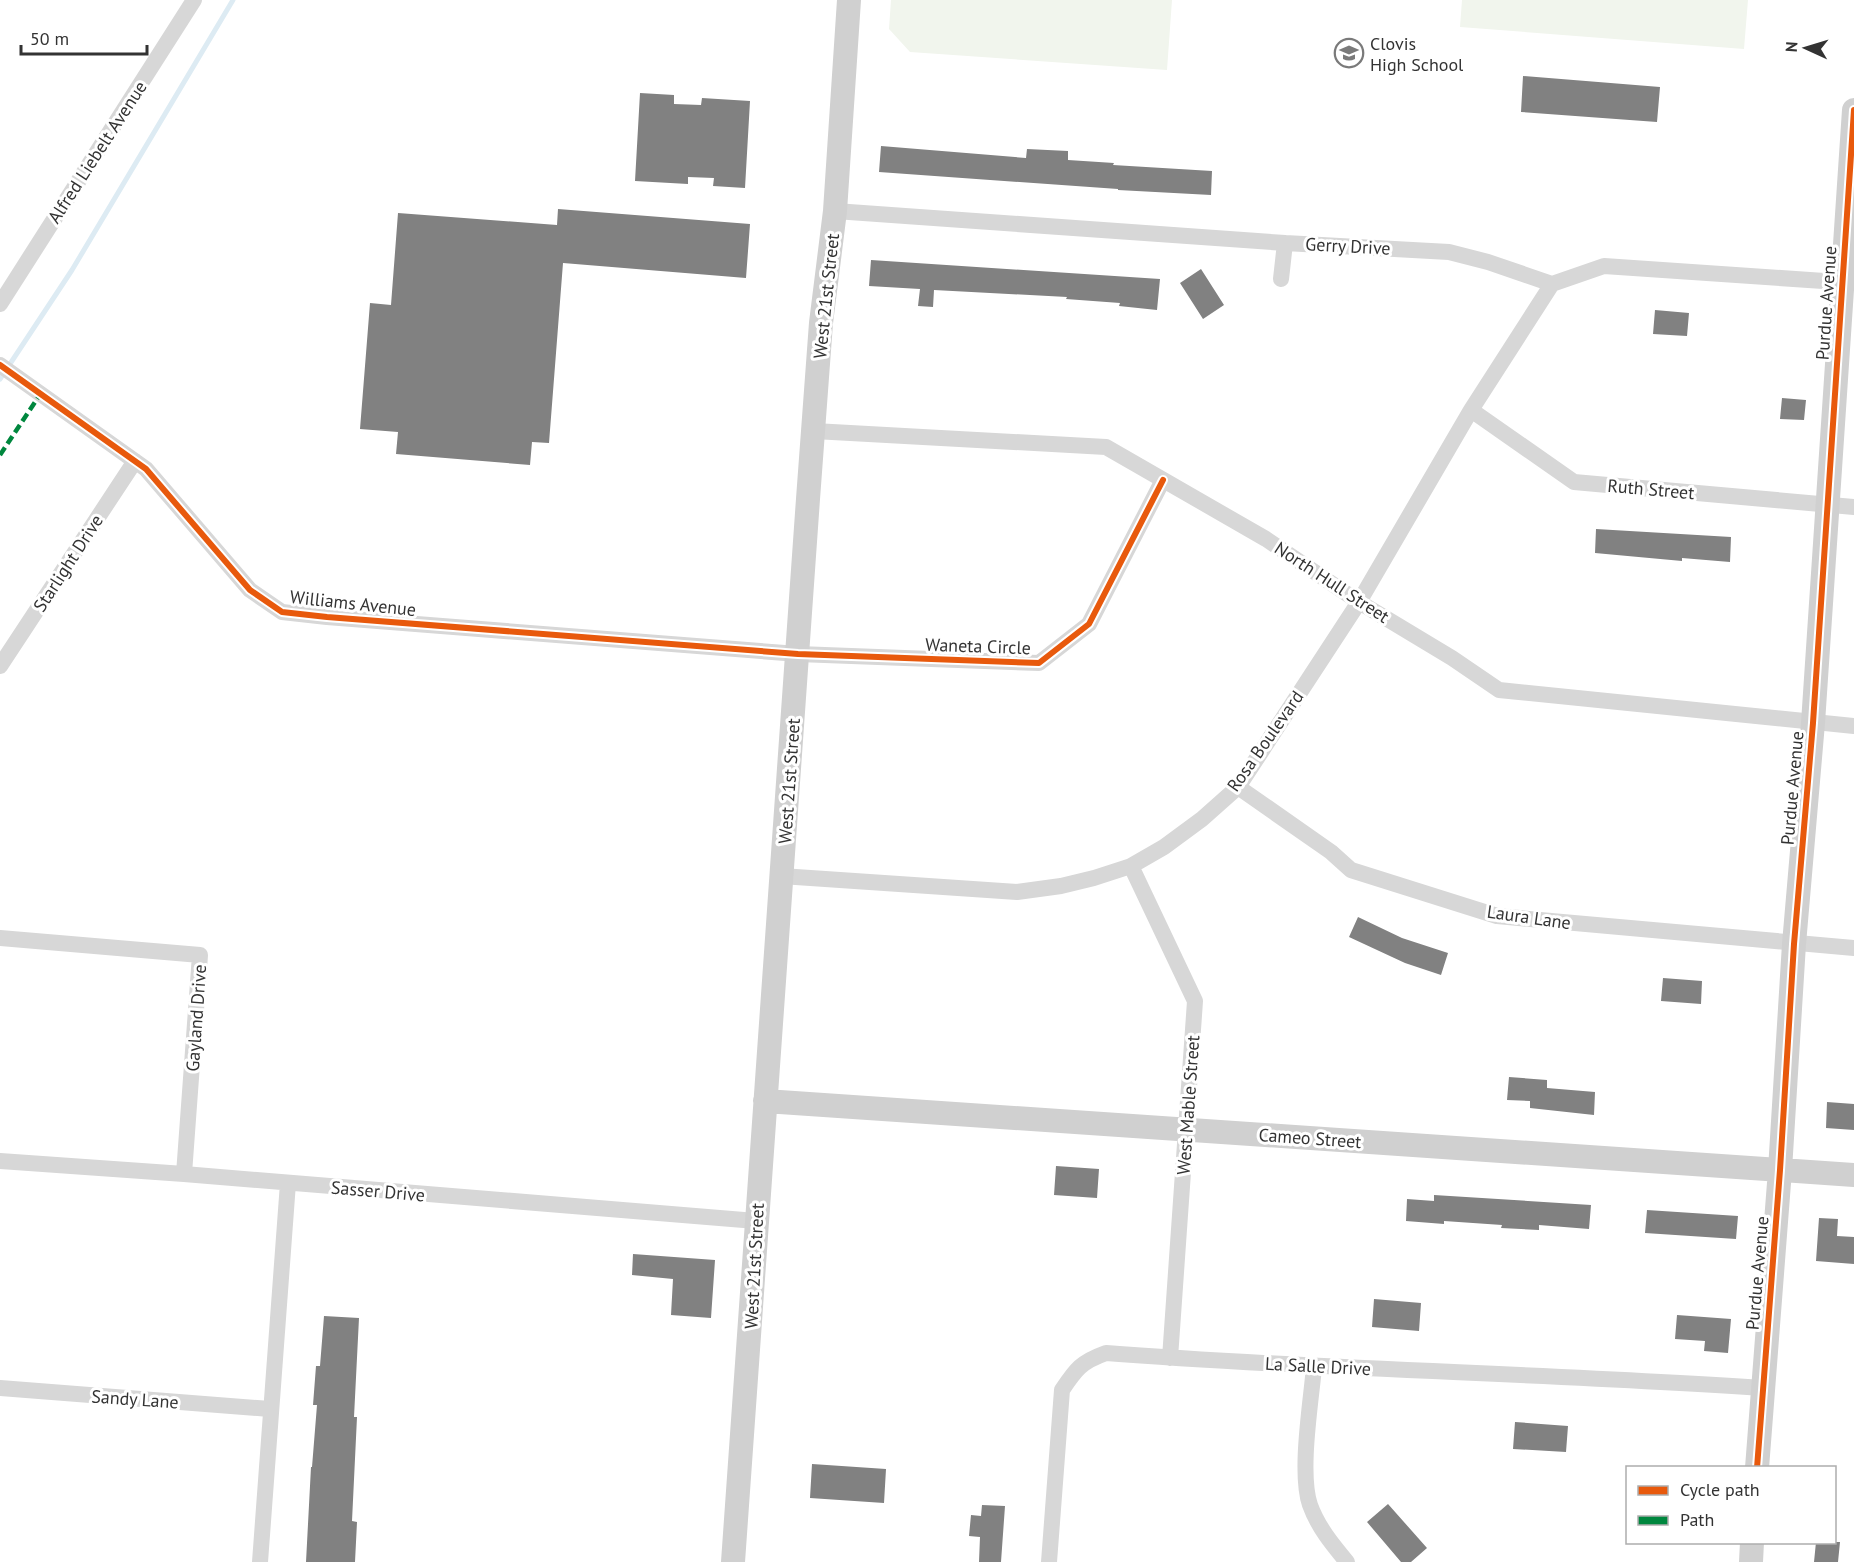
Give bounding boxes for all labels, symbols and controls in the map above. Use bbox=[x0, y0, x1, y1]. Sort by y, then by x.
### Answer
scale bar bbox=[21, 18, 147, 56]
north arrow bbox=[1776, 18, 1836, 78]
text: 50 m bbox=[30, 27, 69, 50]
place label: Clovis High School bbox=[1370, 32, 1464, 76]
school or university icon: Clovis High School bbox=[1333, 37, 1365, 69]
text: N bbox=[1781, 41, 1801, 53]
street label: Alfred Liebelt Avenue bbox=[42, 76, 152, 228]
street label: West 21st Street bbox=[808, 232, 844, 360]
street label: Gerry Drive bbox=[1305, 232, 1391, 260]
street label: Purdue Avenue bbox=[1811, 245, 1841, 361]
street label: Ruth Street bbox=[1607, 474, 1695, 504]
street label: Starlight Drive bbox=[28, 510, 108, 616]
street label: North Hull Street bbox=[1270, 536, 1394, 628]
street label: Williams Avenue bbox=[289, 585, 417, 621]
street label: Waneta Circle bbox=[925, 633, 1031, 659]
street label: Rosa Boulevard bbox=[1222, 686, 1308, 796]
street label: West 21st Street bbox=[773, 717, 805, 845]
street label: Purdue Avenue bbox=[1776, 730, 1808, 846]
street label: Laura Lane bbox=[1486, 900, 1572, 934]
street label: Gayland Drive bbox=[181, 964, 211, 1072]
street label: West Mable Street bbox=[1172, 1034, 1204, 1176]
street label: Cameo Street bbox=[1258, 1123, 1362, 1153]
street label: Sasser Drive bbox=[330, 1175, 426, 1207]
street label: West 21st Street bbox=[739, 1203, 769, 1329]
street label: Purdue Avenue bbox=[1741, 1215, 1773, 1331]
street label: La Salle Drive bbox=[1264, 1352, 1372, 1380]
street label: Sandy Lane bbox=[91, 1384, 179, 1414]
legend bbox=[1626, 1466, 1836, 1544]
text: Cycle path bbox=[1680, 1478, 1760, 1501]
text: Path bbox=[1680, 1508, 1714, 1531]

